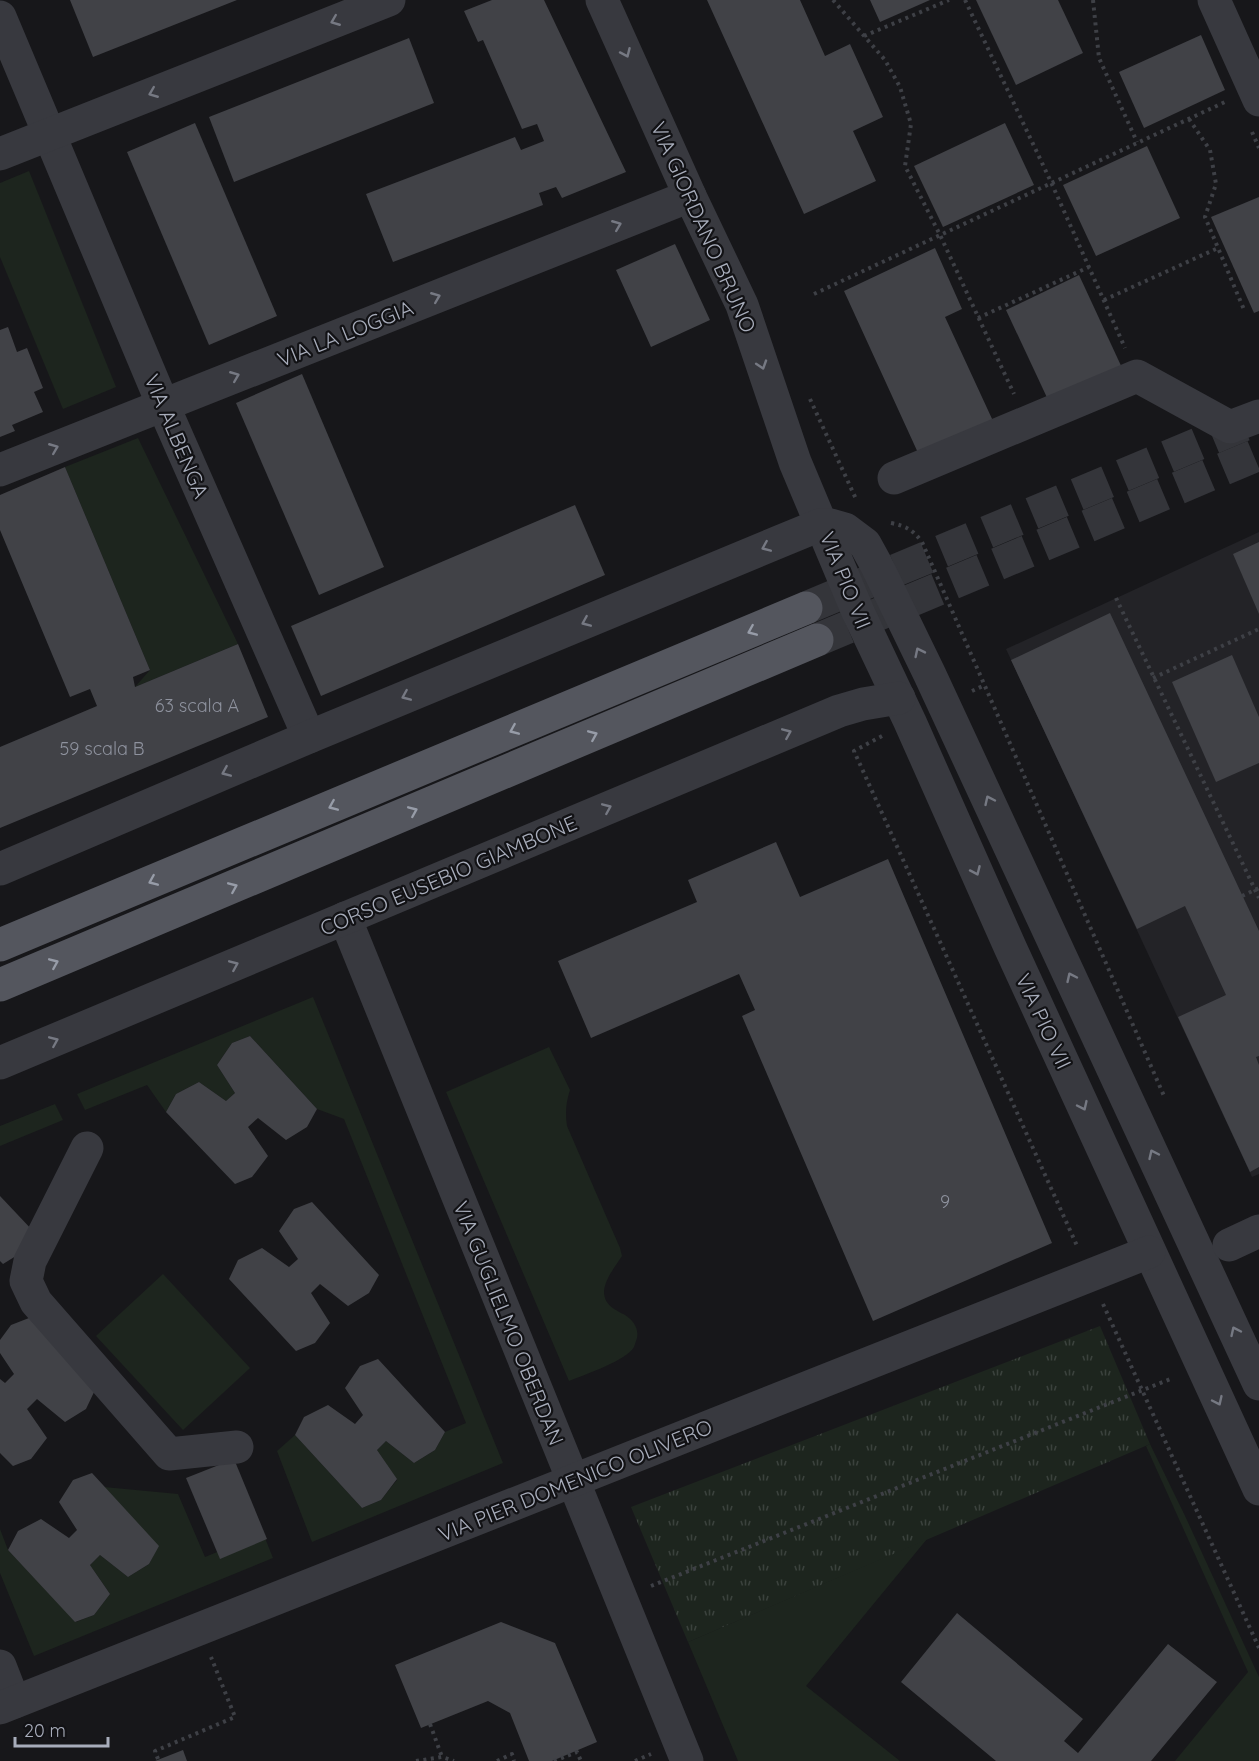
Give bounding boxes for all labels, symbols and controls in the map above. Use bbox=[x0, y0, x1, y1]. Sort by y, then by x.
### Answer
one-way arrow bbox=[330, 14, 341, 27]
one-way arrow bbox=[619, 47, 631, 58]
one-way arrow bbox=[149, 86, 160, 98]
street label: VIA GIORDANO BRUNO bbox=[646, 117, 762, 337]
one-way arrow bbox=[612, 219, 622, 232]
one-way arrow bbox=[430, 291, 441, 304]
street label: VIA LA LOGGIA bbox=[273, 294, 417, 372]
one-way arrow bbox=[755, 359, 768, 370]
street label: VIA ALBENGA bbox=[139, 370, 215, 502]
one-way arrow bbox=[229, 371, 240, 383]
one-way arrow bbox=[48, 443, 59, 455]
street label: VIA PIO VII bbox=[815, 528, 877, 632]
one-way arrow bbox=[761, 540, 772, 552]
one-way arrow bbox=[581, 615, 592, 627]
one-way arrow bbox=[748, 623, 759, 635]
one-way arrow bbox=[915, 647, 926, 658]
one-way arrow bbox=[401, 689, 412, 701]
house number: 63 scala A bbox=[155, 694, 240, 717]
one-way arrow bbox=[510, 723, 521, 735]
one-way arrow bbox=[781, 728, 792, 740]
one-way arrow bbox=[586, 730, 597, 742]
house number: 59 scala B bbox=[59, 737, 145, 760]
one-way arrow bbox=[221, 765, 232, 777]
one-way arrow bbox=[985, 796, 997, 807]
one-way arrow bbox=[328, 799, 339, 811]
one-way arrow bbox=[601, 803, 612, 815]
one-way arrow bbox=[407, 806, 418, 818]
street label: CORSO EUSEBIO GIAMBONE bbox=[316, 809, 580, 941]
one-way arrow bbox=[969, 865, 981, 876]
one-way arrow bbox=[148, 874, 159, 886]
one-way arrow bbox=[227, 882, 238, 894]
one-way arrow bbox=[48, 958, 59, 970]
one-way arrow bbox=[227, 960, 238, 972]
street label: VIA PIO VII bbox=[1011, 969, 1077, 1073]
one-way arrow bbox=[1067, 973, 1079, 984]
one-way arrow bbox=[48, 1036, 59, 1048]
one-way arrow bbox=[1076, 1099, 1088, 1110]
one-way arrow bbox=[1148, 1150, 1160, 1161]
house number: 9 bbox=[940, 1190, 950, 1213]
street label: VIA GUGLIELMO OBERDAN bbox=[448, 1197, 570, 1449]
one-way arrow bbox=[1230, 1327, 1242, 1338]
one-way arrow bbox=[1211, 1394, 1223, 1405]
street label: VIA PIER DOMENICO OLIVERO bbox=[434, 1413, 716, 1547]
scale bar bbox=[15, 1710, 108, 1748]
text: 20 m bbox=[24, 1719, 66, 1742]

